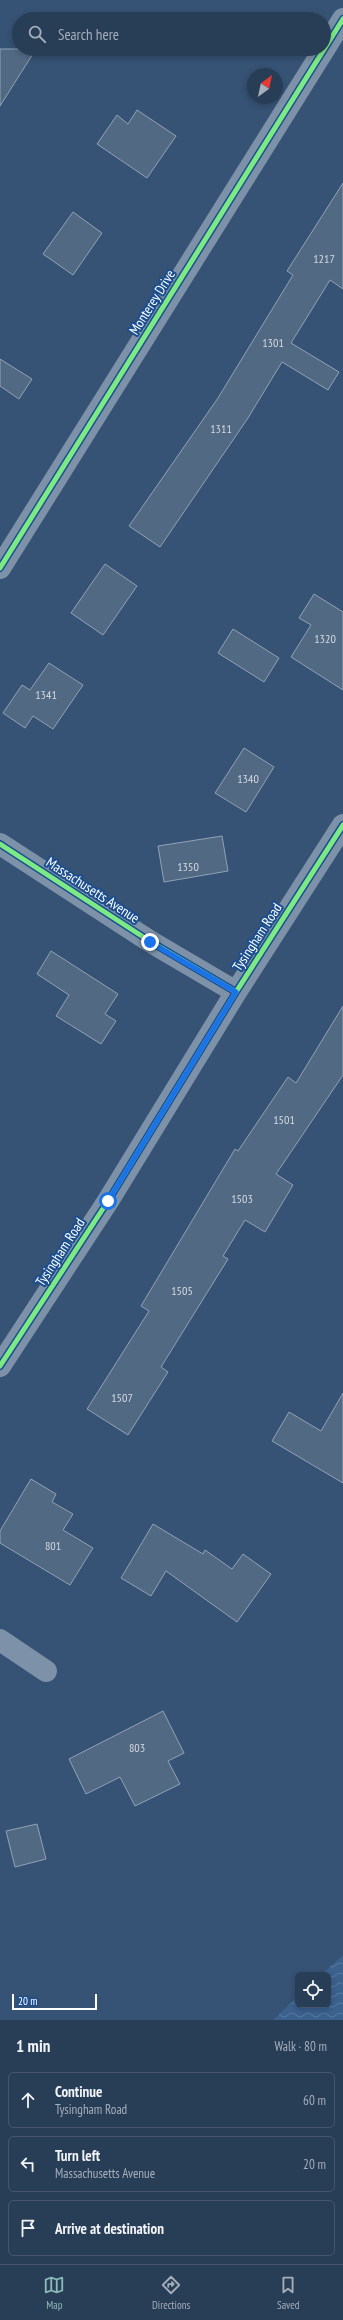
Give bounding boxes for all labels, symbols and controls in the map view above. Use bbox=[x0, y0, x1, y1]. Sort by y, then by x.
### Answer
search box bbox=[12, 12, 331, 56]
icon: search bbox=[26, 23, 48, 45]
text: Search here bbox=[58, 25, 119, 44]
north arrow bbox=[247, 68, 283, 104]
house number: 1217 bbox=[313, 251, 335, 266]
street label: Monterey Drive bbox=[125, 266, 179, 338]
house number: 1301 bbox=[262, 335, 284, 350]
house number: 1311 bbox=[210, 421, 232, 436]
house number: 1320 bbox=[314, 631, 336, 646]
house number: 1341 bbox=[35, 687, 57, 702]
house number: 1340 bbox=[237, 771, 259, 786]
street label: Massachusetts Avenue bbox=[43, 853, 143, 927]
house number: 1350 bbox=[177, 859, 199, 874]
street label: Tysingham Road bbox=[228, 899, 286, 975]
route end bbox=[141, 933, 159, 951]
house number: 1501 bbox=[273, 1112, 295, 1127]
house number: 1503 bbox=[231, 1191, 253, 1206]
route start bbox=[99, 1192, 117, 1210]
street label: Tysingham Road bbox=[31, 1214, 89, 1290]
house number: 1505 bbox=[171, 1283, 193, 1298]
house number: 1507 bbox=[111, 1390, 133, 1405]
house number: 801 bbox=[45, 1538, 61, 1553]
house number: 803 bbox=[129, 1740, 145, 1755]
map controls bbox=[295, 1972, 331, 2008]
button: locate bbox=[295, 1972, 331, 2008]
scale bar bbox=[12, 1992, 97, 2011]
text: 20 m bbox=[18, 1994, 37, 2008]
text: 1 min bbox=[16, 2035, 50, 2057]
text: Walk · 80 m bbox=[275, 2038, 327, 2055]
text: Continue bbox=[55, 2082, 102, 2101]
icon: ahead bbox=[17, 2089, 39, 2111]
text: 60 m bbox=[303, 2092, 326, 2109]
text: Tysingham Road bbox=[55, 2101, 127, 2118]
text: Turn left bbox=[55, 2146, 100, 2165]
icon: left bbox=[17, 2153, 39, 2175]
text: 20 m bbox=[303, 2156, 326, 2173]
text: Massachusetts Avenue bbox=[55, 2165, 155, 2182]
icon: arrive bbox=[17, 2217, 39, 2239]
text: Arrive at destination bbox=[55, 2219, 164, 2238]
tab: Map bbox=[43, 2274, 65, 2312]
tab: Directions bbox=[152, 2274, 190, 2312]
tab: Saved bbox=[277, 2274, 300, 2312]

